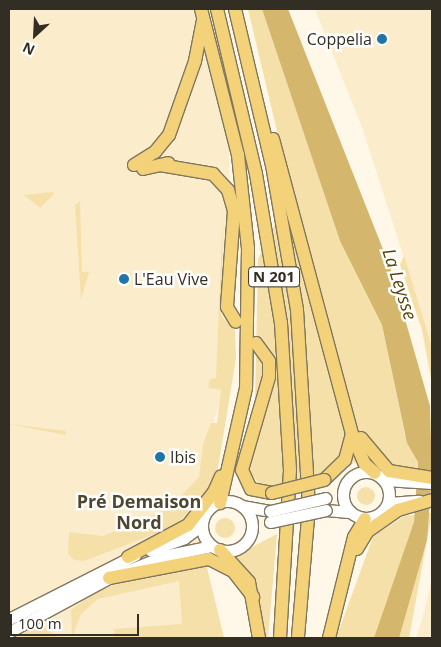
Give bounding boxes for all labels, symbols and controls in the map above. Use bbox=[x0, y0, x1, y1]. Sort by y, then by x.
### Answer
north arrow bbox=[10, 10, 60, 60]
place label: Coppelia bbox=[307, 29, 372, 49]
marker: Coppelia bbox=[376, 33, 388, 45]
text: N bbox=[19, 38, 38, 60]
water label: La Leysse bbox=[378, 246, 422, 322]
road number: N 201 bbox=[248, 264, 300, 290]
place label: L'Eau Vive bbox=[134, 269, 208, 289]
marker: L'Eau Vive bbox=[118, 273, 130, 285]
place label: Ibis bbox=[170, 447, 196, 467]
marker: Ibis bbox=[154, 451, 166, 463]
district label: Pré Demaison Nord bbox=[77, 491, 201, 534]
scale bar bbox=[12, 604, 141, 636]
text: 100 m bbox=[18, 613, 62, 633]

